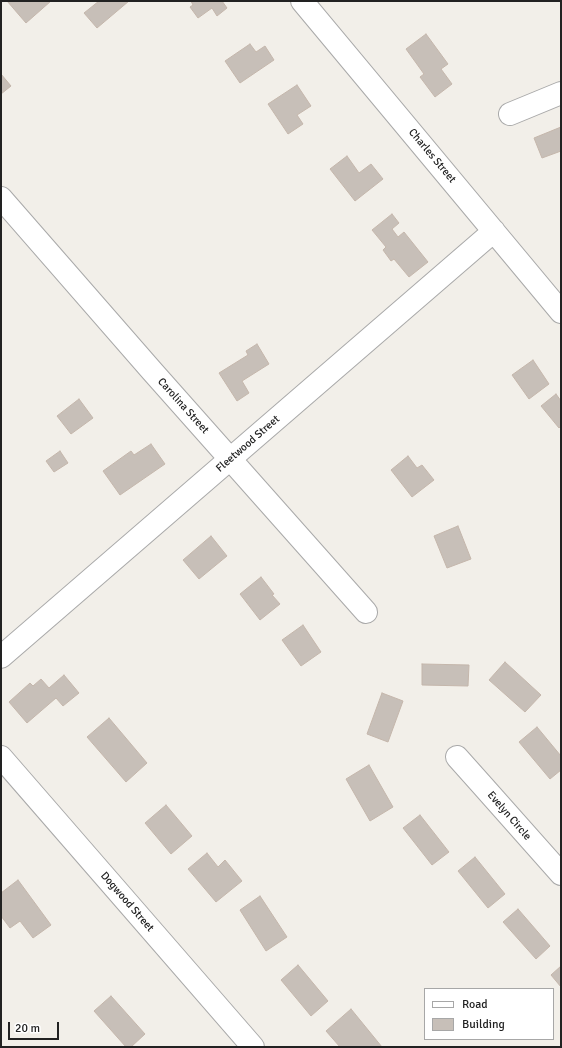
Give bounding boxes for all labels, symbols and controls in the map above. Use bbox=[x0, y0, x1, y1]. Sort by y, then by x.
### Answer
street label: Charles Street bbox=[405, 126, 459, 186]
street label: Carolina Street bbox=[155, 375, 211, 437]
street label: Fleetwood Street bbox=[214, 413, 282, 475]
street label: Evelyn Circle bbox=[484, 789, 534, 843]
street label: Dogwood Street bbox=[97, 869, 157, 935]
legend bbox=[424, 988, 554, 1040]
text: Road bbox=[462, 997, 488, 1012]
scale bar bbox=[10, 1014, 61, 1040]
text: Building bbox=[462, 1017, 505, 1032]
text: 20 m bbox=[15, 1021, 40, 1036]

